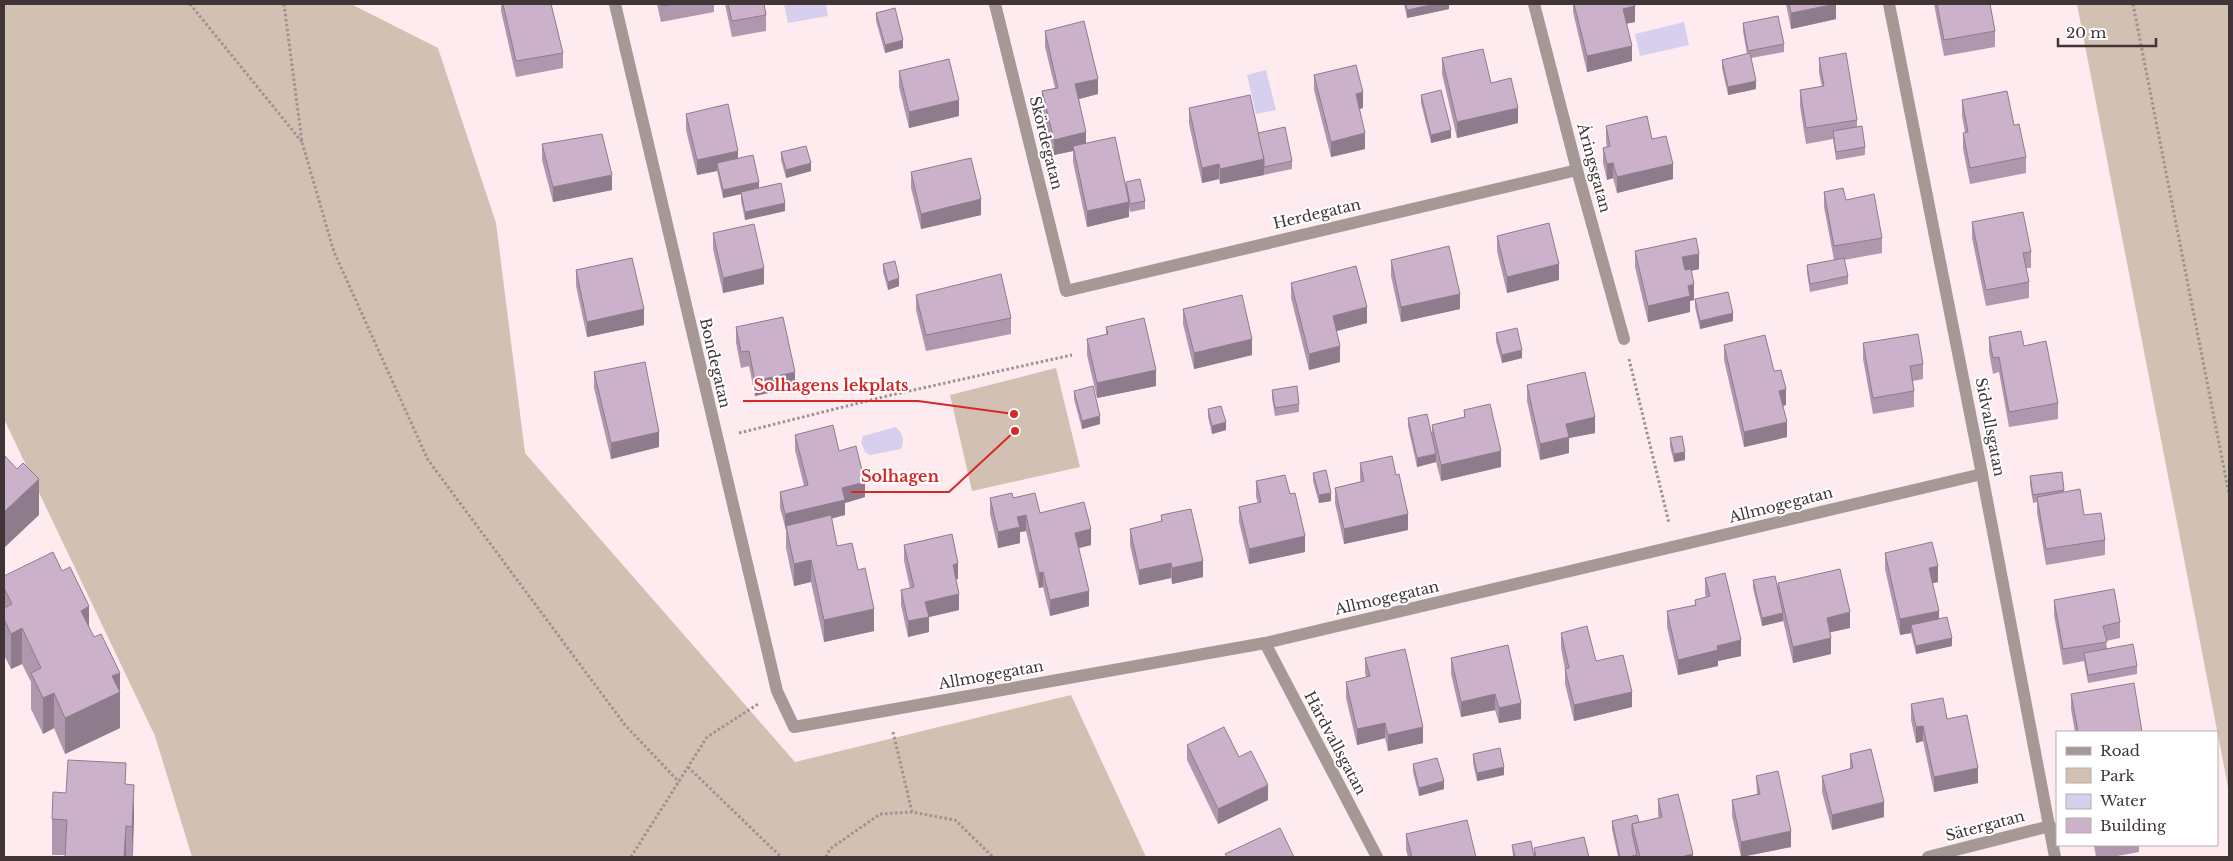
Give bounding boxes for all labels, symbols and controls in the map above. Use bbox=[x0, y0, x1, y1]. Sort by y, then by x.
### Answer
scale bar bbox=[2058, 15, 2156, 47]
text: 20 m bbox=[2066, 23, 2106, 42]
street label: Skördegatan bbox=[1026, 94, 1067, 192]
street label: Åringsgatan bbox=[1573, 120, 1616, 215]
street label: Herdegatan bbox=[1271, 194, 1363, 233]
street label: Bondegatan bbox=[696, 316, 735, 410]
callout: Solhagens lekplats bbox=[743, 370, 918, 401]
text: Solhagens lekplats bbox=[753, 375, 909, 395]
street label: Sidvallsgatan bbox=[1972, 376, 2009, 478]
callout: Solhagen bbox=[851, 461, 949, 492]
text: Solhagen bbox=[861, 466, 939, 486]
street label: Allmogegatan bbox=[1726, 482, 1835, 527]
street label: Allmogegatan bbox=[1332, 576, 1441, 619]
street label: Allmogegatan bbox=[936, 656, 1045, 693]
street label: Hårdvallsgatan bbox=[1300, 688, 1371, 798]
legend bbox=[2056, 731, 2218, 846]
text: Road bbox=[2100, 741, 2140, 760]
text: Park bbox=[2100, 766, 2136, 785]
text: Water bbox=[2099, 791, 2147, 810]
street label: Sätergatan bbox=[1943, 806, 2026, 845]
text: Building bbox=[2100, 816, 2167, 835]

